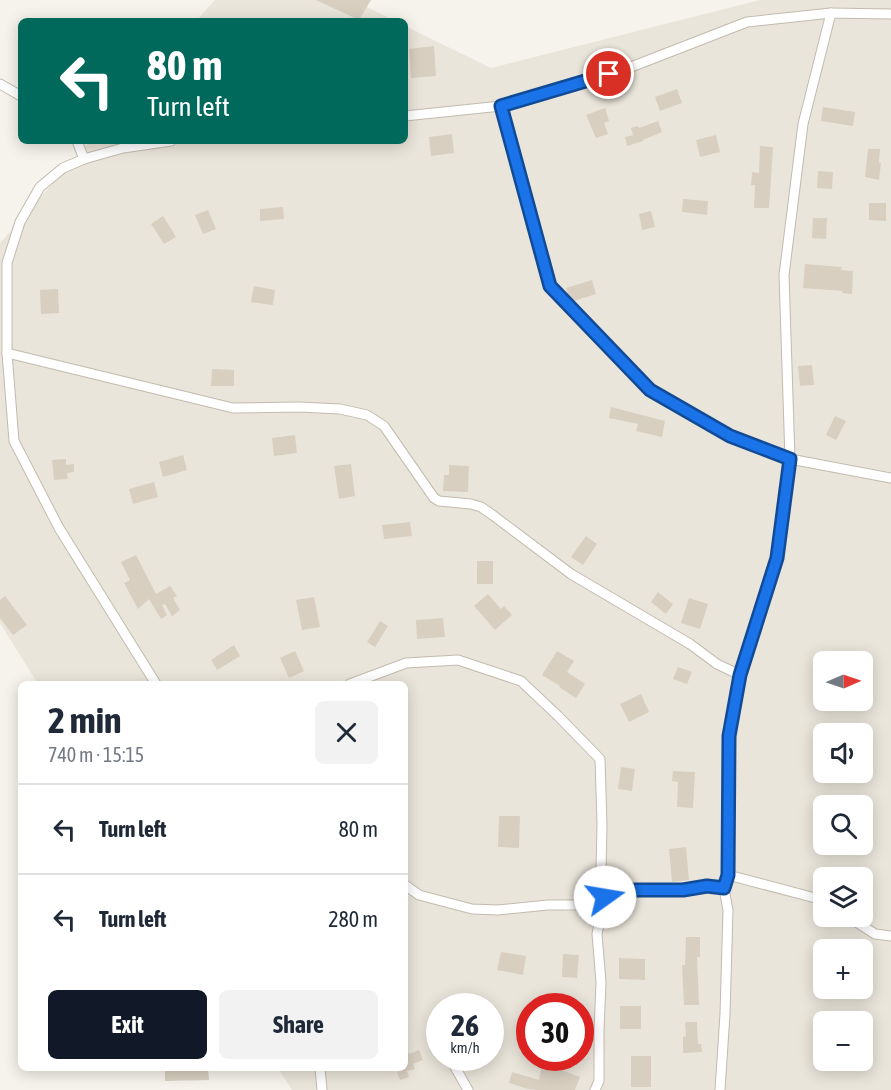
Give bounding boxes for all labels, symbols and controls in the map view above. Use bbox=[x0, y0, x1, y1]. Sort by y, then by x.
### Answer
text: 80 m bbox=[147, 41, 222, 89]
icon: left bbox=[48, 42, 126, 120]
pin bbox=[583, 48, 634, 99]
icon: arrive bbox=[592, 57, 625, 90]
text: Turn left bbox=[147, 91, 230, 122]
north arrow bbox=[813, 651, 873, 711]
map controls bbox=[813, 651, 873, 1071]
text: 2 min bbox=[48, 699, 122, 741]
button: close bbox=[315, 701, 378, 764]
button: sound bbox=[813, 723, 873, 783]
text: 740 m · 15:15 bbox=[48, 743, 144, 766]
button: search bbox=[813, 795, 873, 855]
icon: left bbox=[48, 813, 81, 846]
text: Turn left bbox=[99, 816, 166, 842]
text: 80 m bbox=[338, 816, 378, 842]
position arrow bbox=[573, 865, 637, 929]
button: layers bbox=[813, 867, 873, 927]
icon: left bbox=[48, 903, 81, 936]
text: Turn left bbox=[99, 906, 166, 932]
text: 280 m bbox=[328, 906, 378, 932]
button: + bbox=[813, 939, 873, 999]
button: Exit bbox=[48, 990, 207, 1059]
button: Share bbox=[219, 990, 378, 1059]
speed limit sign: 30 bbox=[516, 993, 594, 1071]
text: 26 bbox=[451, 1008, 479, 1042]
button: − bbox=[813, 1011, 873, 1071]
text: km/h bbox=[450, 1039, 480, 1056]

